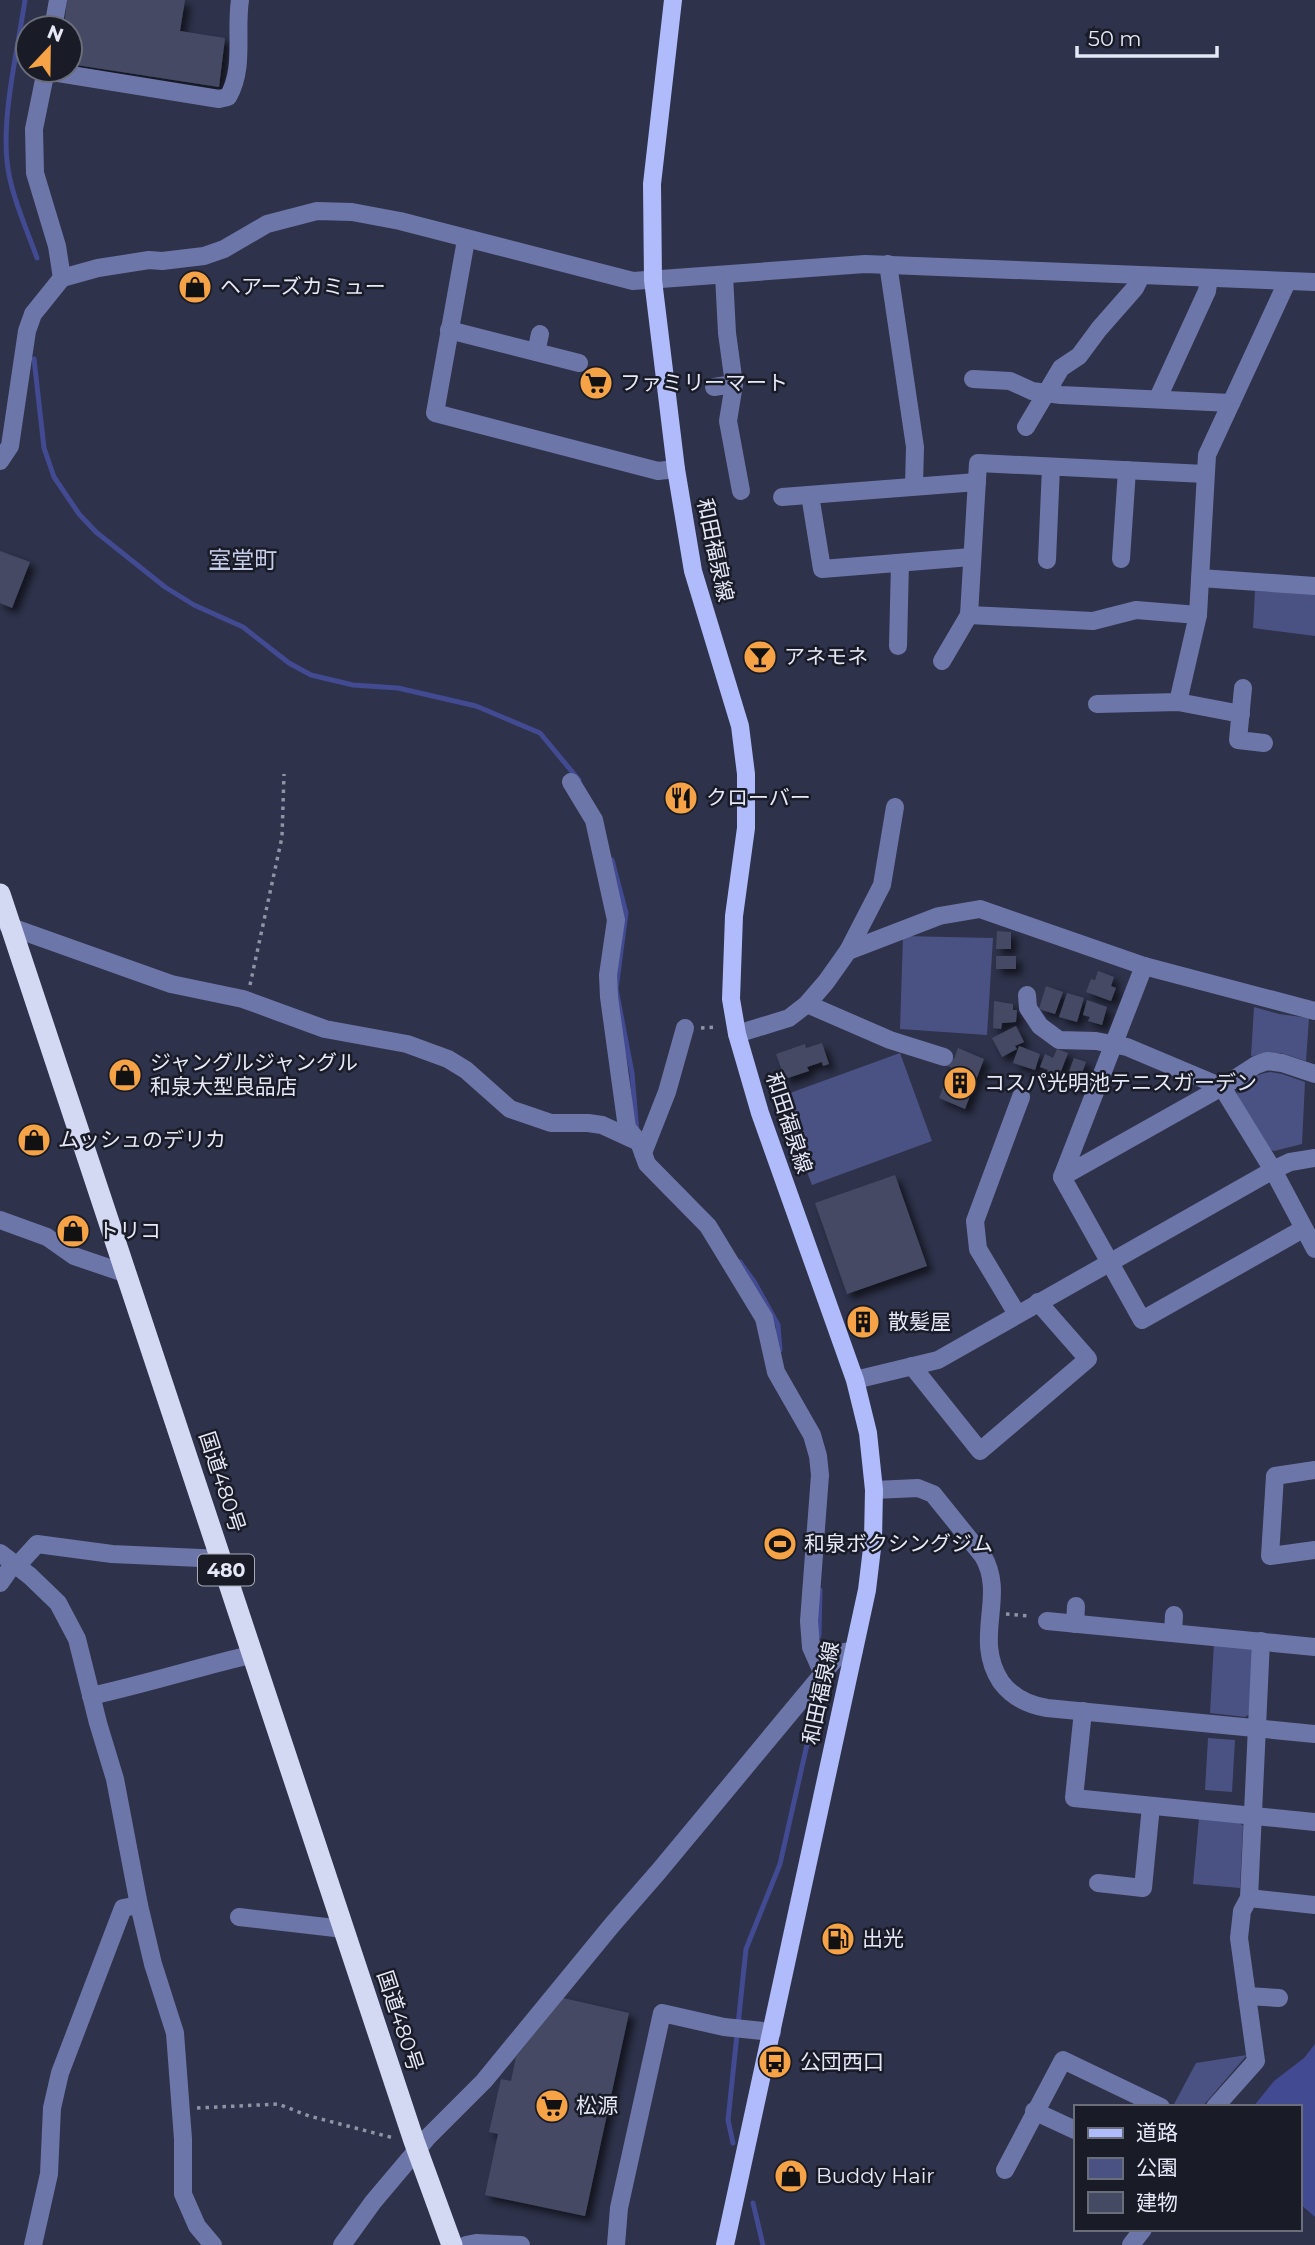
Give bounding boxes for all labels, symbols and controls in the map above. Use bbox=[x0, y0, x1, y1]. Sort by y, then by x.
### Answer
north arrow bbox=[14, 14, 84, 84]
scale bar bbox=[1077, 14, 1217, 58]
text: N bbox=[44, 20, 67, 47]
text: 50 m bbox=[1088, 26, 1142, 51]
shop icon: ヘアーズカミュー bbox=[176, 268, 214, 306]
place label: ヘアーズカミュー bbox=[220, 274, 386, 299]
supermarket icon: ファミリーマート bbox=[577, 364, 615, 402]
place label: ファミリーマート bbox=[620, 370, 788, 395]
street label: 和田福泉線 bbox=[692, 496, 739, 604]
district label: 室堂町 bbox=[209, 546, 278, 574]
bar icon: アネモネ bbox=[741, 638, 779, 676]
place label: アネモネ bbox=[784, 644, 868, 669]
restaurant icon: クローバー bbox=[662, 779, 700, 817]
place label: クローバー bbox=[706, 785, 811, 810]
place label: ジャングルジャングル 和泉大型良品店 bbox=[150, 1050, 358, 1099]
shop icon: ジャングルジャングル 和泉大型良品店 bbox=[106, 1056, 144, 1094]
building icon: コスパ光明池テニスガーデン bbox=[941, 1064, 979, 1102]
street label: 和田福泉線 bbox=[761, 1069, 818, 1177]
place label: コスパ光明池テニスガーデン bbox=[984, 1070, 1257, 1095]
shop icon: ムッシュのデリカ bbox=[15, 1121, 53, 1159]
place label: ムッシュのデリカ bbox=[58, 1127, 226, 1152]
shop icon: トリコ bbox=[54, 1212, 92, 1250]
place label: トリコ bbox=[98, 1218, 161, 1243]
building icon: 散髪屋 bbox=[844, 1303, 882, 1341]
place label: 散髪屋 bbox=[888, 1309, 951, 1334]
street label: 国道480号 bbox=[194, 1428, 250, 1535]
sports icon: 和泉ボクシングジム bbox=[761, 1525, 799, 1563]
place label: 和泉ボクシングジム bbox=[804, 1531, 993, 1556]
road number: 480 bbox=[198, 1554, 254, 1586]
street label: 和田福泉線 bbox=[797, 1639, 844, 1747]
fuel station icon: 出光 bbox=[819, 1920, 857, 1958]
place label: 出光 bbox=[862, 1926, 904, 1951]
street label: 国道480号 bbox=[372, 1967, 428, 2074]
bus stop icon: 公団西口 bbox=[756, 2043, 794, 2081]
place label: 公団西口 bbox=[800, 2049, 884, 2074]
supermarket icon: 松源 bbox=[533, 2087, 571, 2125]
place label: 松源 bbox=[576, 2093, 618, 2118]
legend bbox=[1074, 2105, 1301, 2231]
text: 道路 bbox=[1136, 2120, 1178, 2145]
text: 公園 bbox=[1136, 2155, 1178, 2180]
shop icon: Buddy Hair bbox=[772, 2157, 810, 2195]
place label: Buddy Hair bbox=[816, 2163, 935, 2188]
text: 建物 bbox=[1136, 2190, 1178, 2215]

